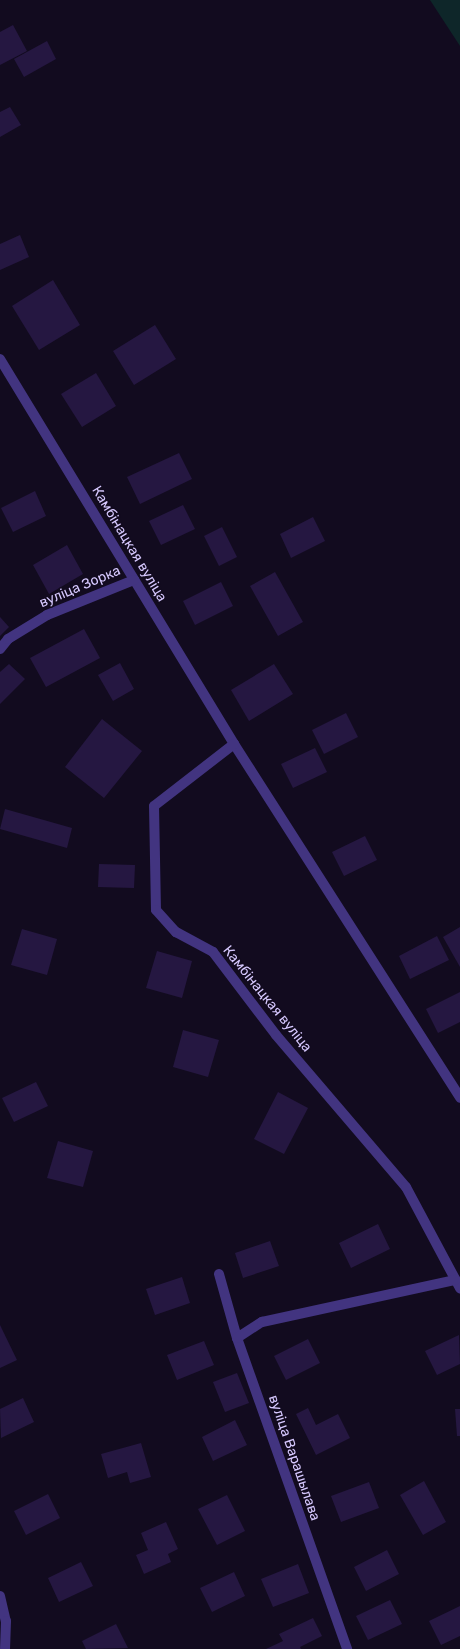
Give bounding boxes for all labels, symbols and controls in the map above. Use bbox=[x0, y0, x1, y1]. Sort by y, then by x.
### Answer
street label: Камбінацкая вуліца bbox=[88, 483, 170, 605]
street label: вуліца Зорка bbox=[37, 562, 123, 612]
street label: Камбінацкая вуліца bbox=[219, 942, 315, 1056]
street label: вуліца Варашылава bbox=[265, 1393, 323, 1523]

